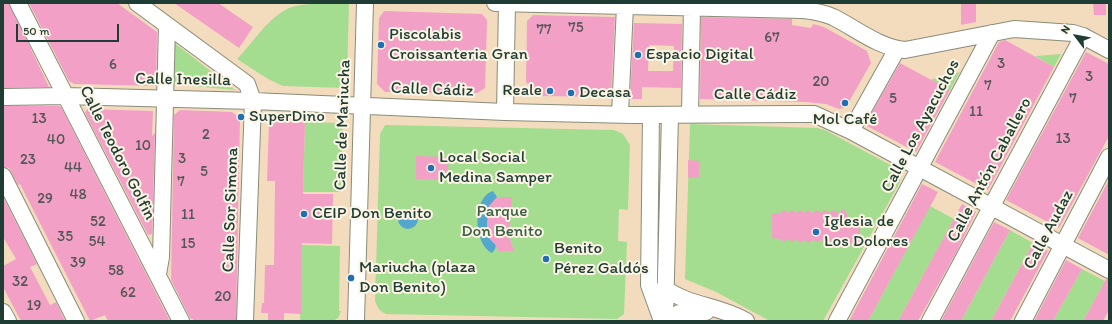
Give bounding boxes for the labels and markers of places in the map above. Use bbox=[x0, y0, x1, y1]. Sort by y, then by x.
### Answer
place label: Piscolabis Croissanteria Gran bbox=[389, 25, 528, 65]
marker: Piscolabis Croissanteria Gran bbox=[376, 40, 386, 50]
place label: Espacio Digital bbox=[646, 45, 754, 65]
marker: Espacio Digital bbox=[633, 50, 643, 60]
place label: Reale bbox=[502, 81, 542, 101]
place label: Decasa bbox=[579, 83, 631, 103]
marker: Reale bbox=[545, 86, 555, 96]
marker: Decasa bbox=[566, 88, 576, 98]
marker: Mol Café bbox=[840, 98, 850, 108]
place label: SuperDino bbox=[249, 107, 325, 127]
place label: Mol Café bbox=[813, 110, 877, 130]
marker: SuperDino bbox=[236, 112, 246, 122]
place label: Local Social Medina Samper bbox=[439, 148, 552, 188]
marker: Local Social Medina Samper bbox=[426, 163, 436, 173]
place label: CEIP Don Benito bbox=[312, 204, 432, 224]
marker: CEIP Don Benito bbox=[299, 209, 309, 219]
place label: Iglesia de Los Dolores bbox=[824, 212, 908, 252]
marker: Iglesia de Los Dolores bbox=[811, 227, 821, 237]
place label: Benito Pérez Galdós bbox=[554, 239, 649, 279]
marker: Benito Pérez Galdós bbox=[541, 254, 551, 264]
place label: Mariucha (plaza Don Benito) bbox=[359, 258, 476, 298]
marker: Mariucha (plaza Don Benito) bbox=[346, 273, 356, 283]

